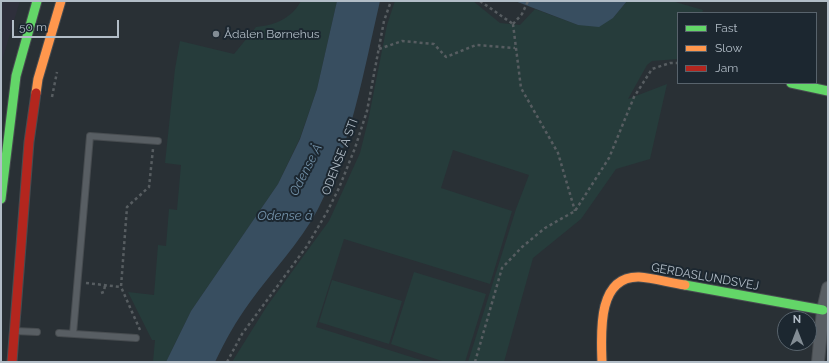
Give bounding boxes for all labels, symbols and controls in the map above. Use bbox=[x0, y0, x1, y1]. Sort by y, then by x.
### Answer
scale bar bbox=[14, 12, 121, 38]
legend bbox=[677, 12, 817, 84]
text: 50 m bbox=[19, 20, 47, 34]
text: Fast bbox=[715, 21, 738, 35]
place label: Ådalen Børnehus bbox=[224, 27, 320, 41]
marker: Ådalen Børnehus bbox=[211, 29, 221, 39]
text: Slow bbox=[715, 41, 742, 55]
text: Jam bbox=[715, 61, 738, 75]
street label: ODENSE Å STI bbox=[319, 117, 361, 197]
water label: Odense Å bbox=[286, 141, 326, 199]
water label: Odense å bbox=[257, 208, 313, 224]
street label: GERDASLUNDSVEJ bbox=[650, 260, 760, 294]
north arrow bbox=[777, 311, 817, 351]
text: N bbox=[793, 313, 801, 326]

